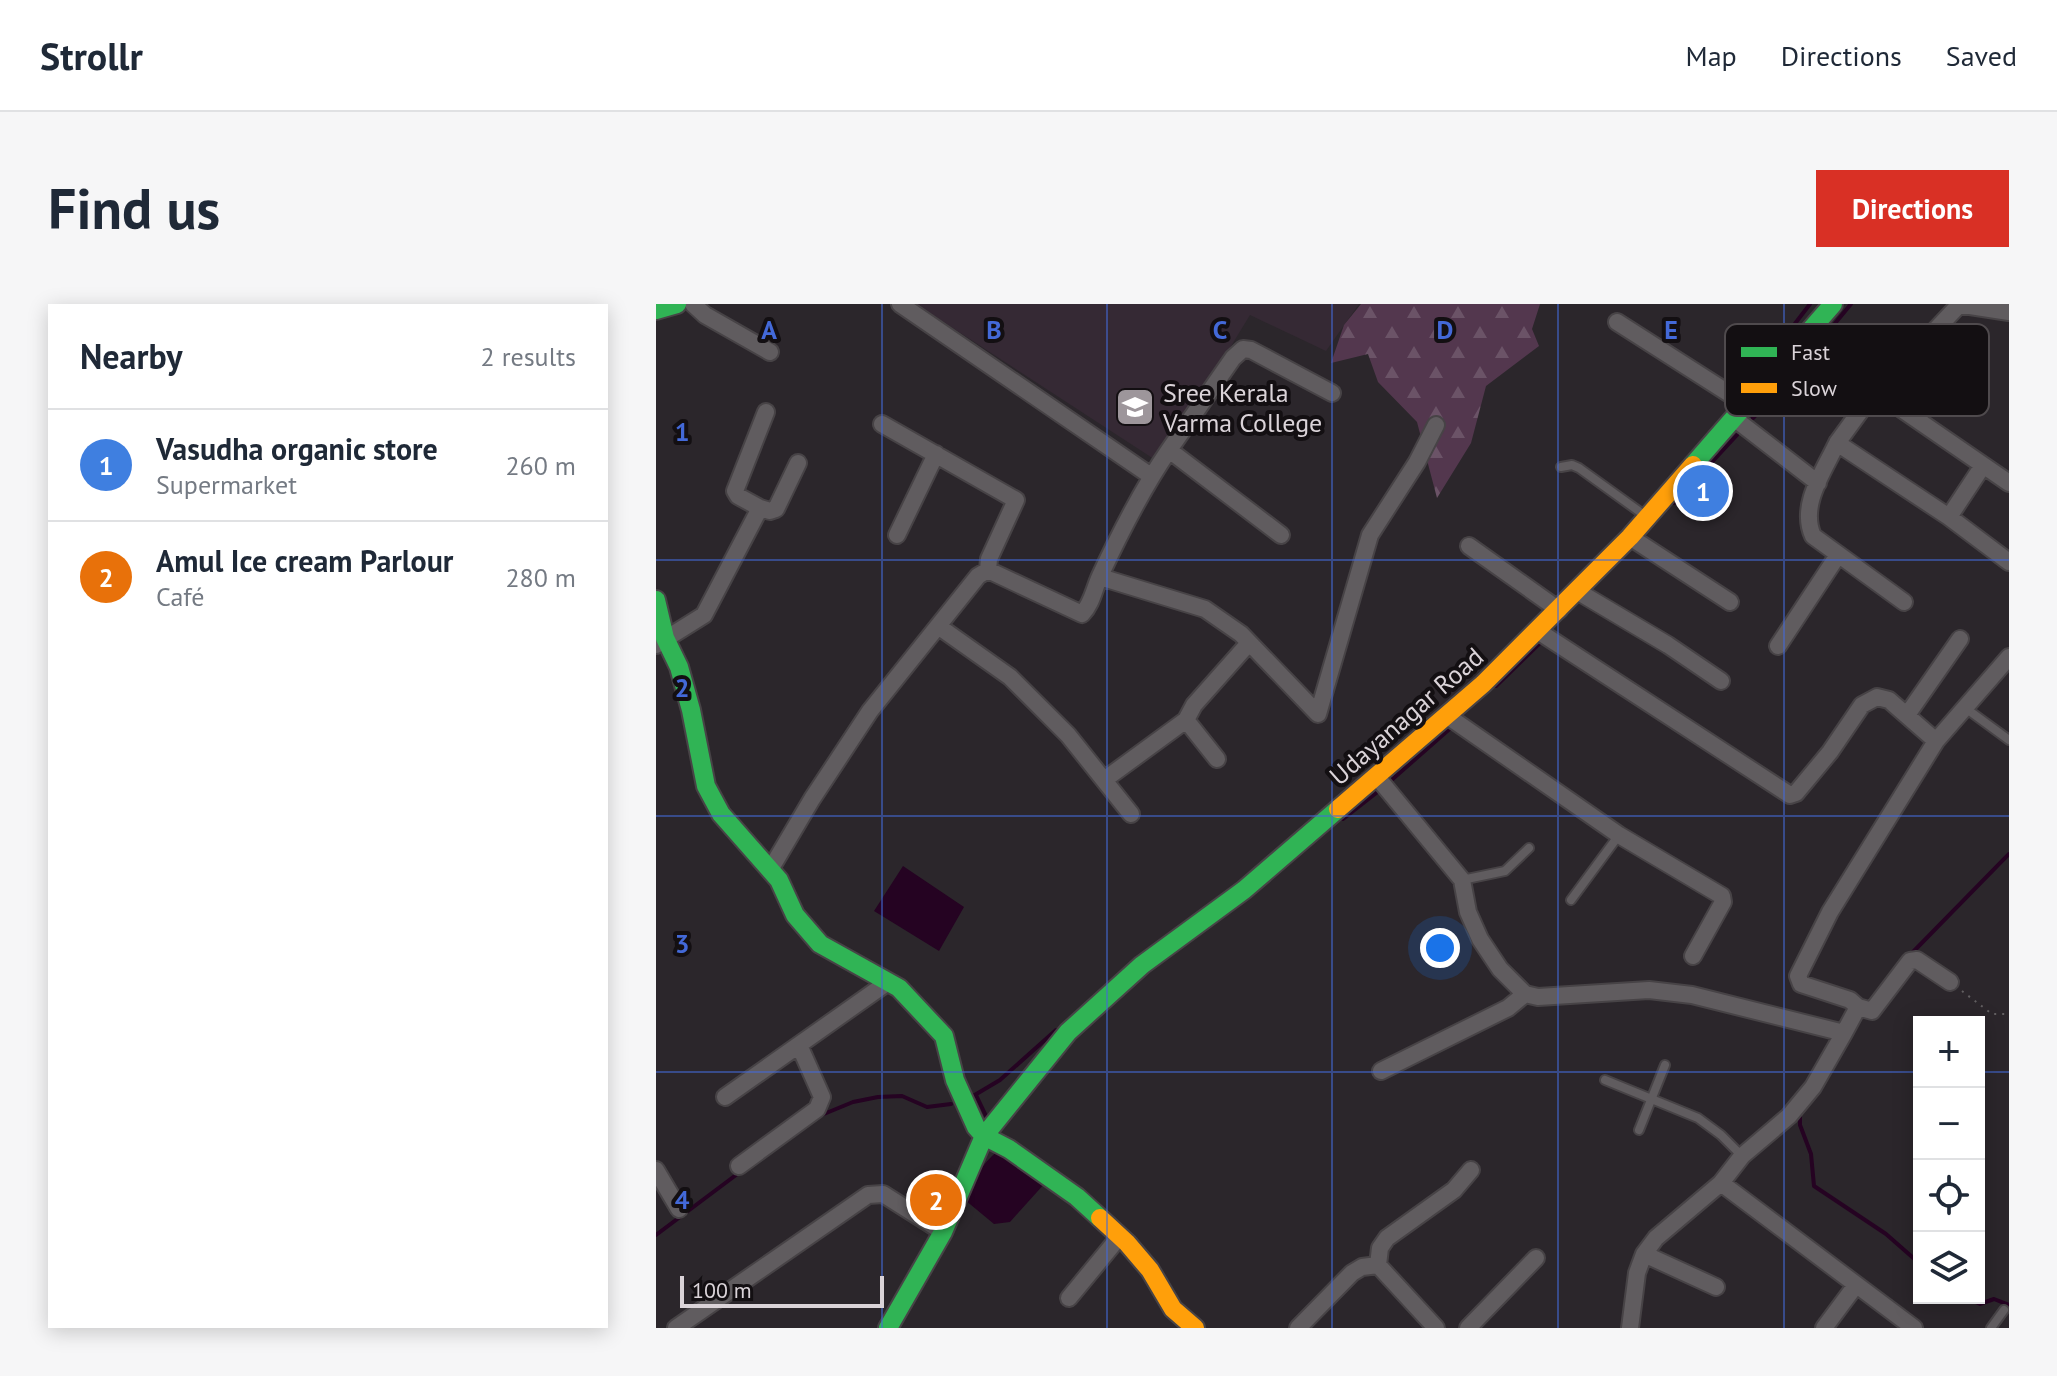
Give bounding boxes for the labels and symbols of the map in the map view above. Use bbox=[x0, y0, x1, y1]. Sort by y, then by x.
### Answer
text: A bbox=[761, 313, 777, 346]
text: B bbox=[986, 313, 1002, 346]
text: C bbox=[1213, 313, 1227, 346]
text: D bbox=[1437, 313, 1453, 346]
text: E bbox=[1664, 313, 1678, 346]
legend bbox=[1725, 324, 1989, 416]
text: Fast bbox=[1791, 338, 1831, 366]
text: Slow bbox=[1791, 374, 1837, 402]
place label: Sree Kerala Varma College bbox=[1162, 376, 1322, 439]
school or university icon: Sree Kerala Varma College bbox=[1114, 386, 1156, 428]
text: 1 bbox=[675, 415, 689, 448]
pin: 1 bbox=[1677, 461, 1729, 521]
street label: Udayanagar Road bbox=[1322, 640, 1490, 792]
text: 2 bbox=[675, 671, 689, 704]
text: 3 bbox=[675, 927, 689, 960]
your location bbox=[1420, 928, 1460, 968]
pin: 2 bbox=[910, 1170, 962, 1230]
text: 4 bbox=[675, 1183, 690, 1216]
scale bar bbox=[680, 1272, 884, 1308]

